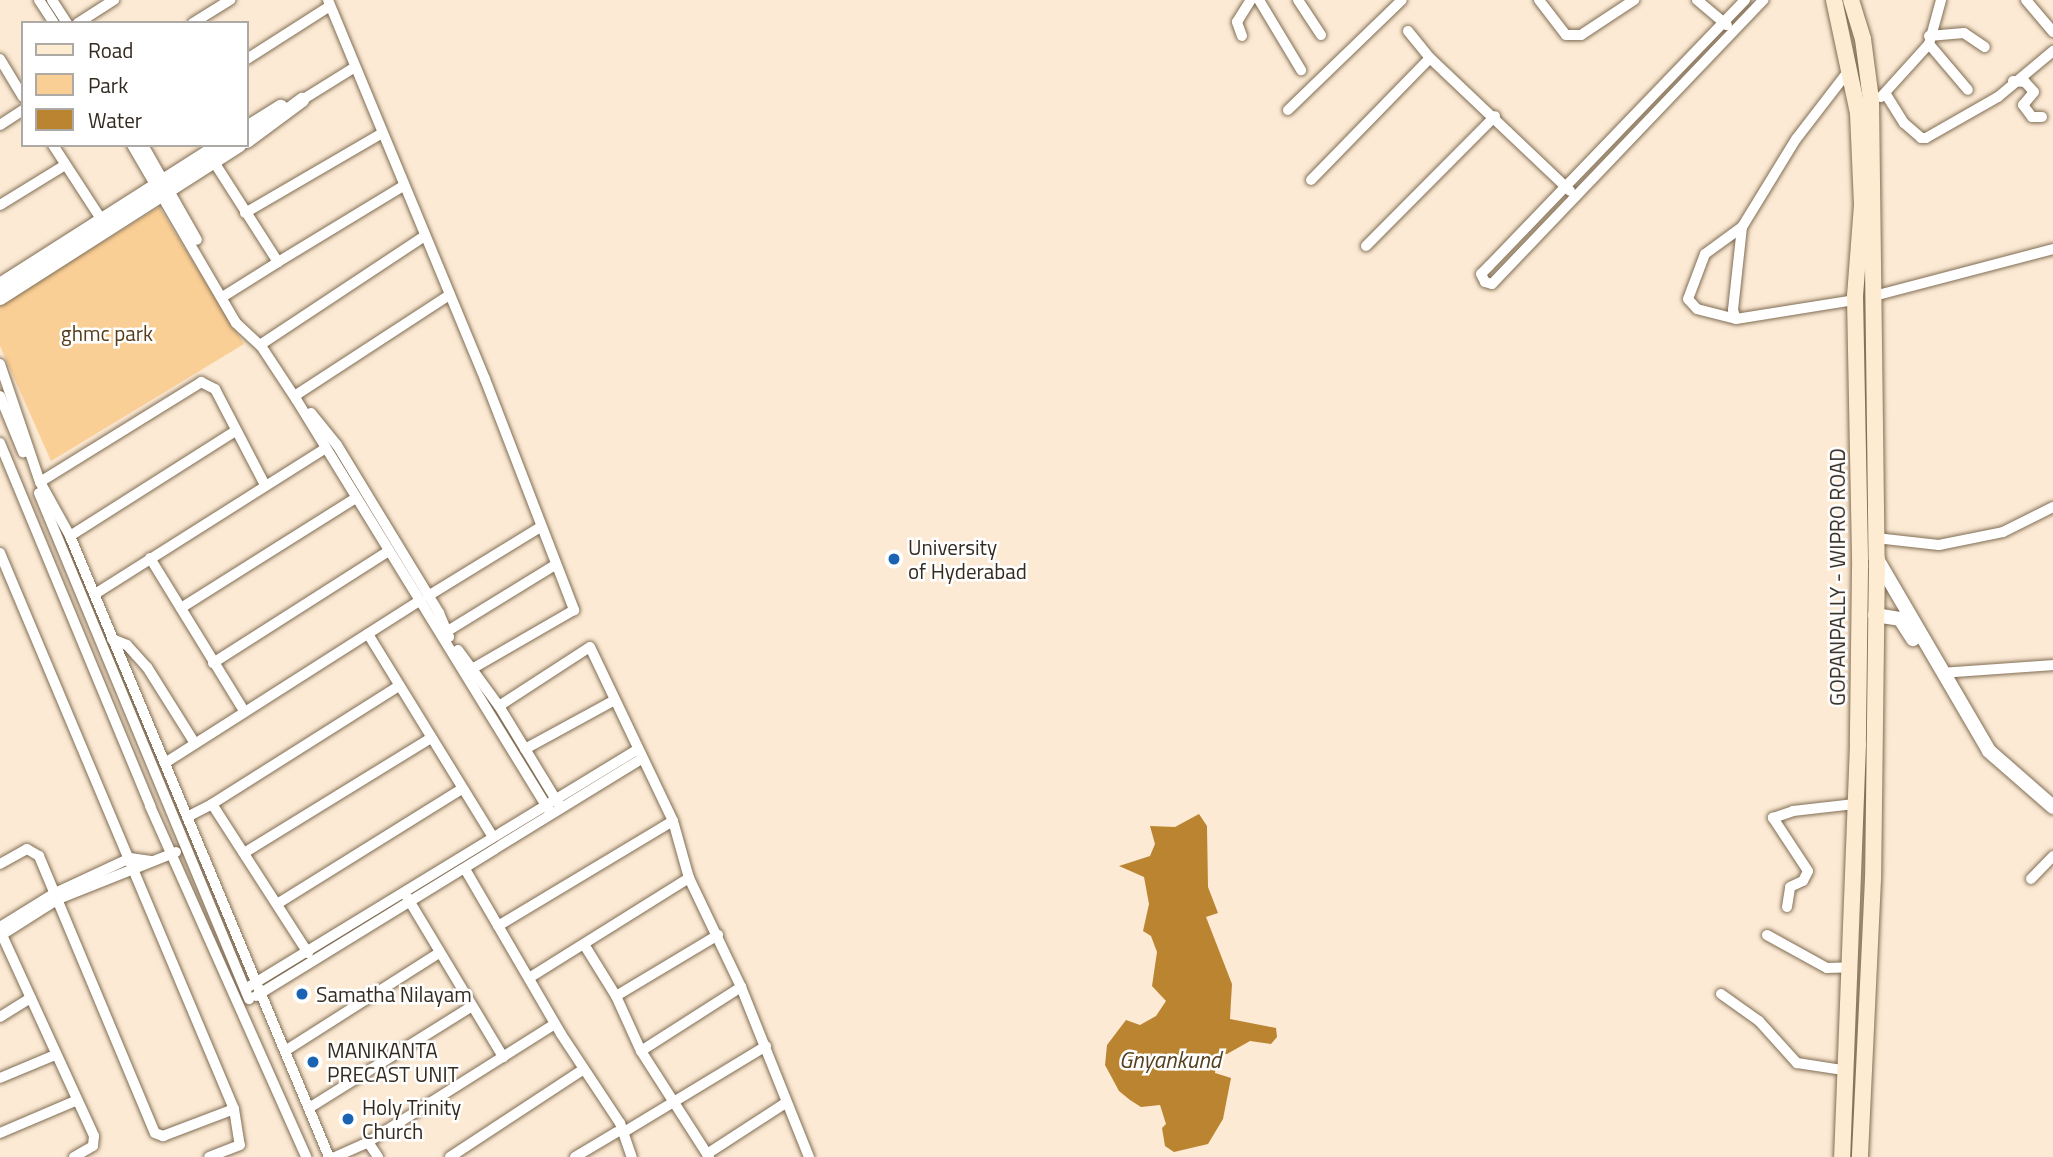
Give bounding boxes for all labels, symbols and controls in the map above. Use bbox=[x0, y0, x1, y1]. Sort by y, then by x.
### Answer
legend bbox=[21, 21, 248, 147]
text: Road bbox=[88, 34, 133, 66]
text: Park bbox=[88, 69, 128, 101]
text: Water bbox=[88, 104, 142, 136]
park label: ghmc park bbox=[61, 320, 153, 346]
street label: GOPANPALLY - WIPRO ROAD bbox=[1824, 448, 1850, 706]
place label: University of Hyderabad bbox=[908, 534, 1027, 584]
marker: University of Hyderabad bbox=[886, 551, 902, 567]
place label: Samatha Nilayam bbox=[316, 981, 472, 1007]
marker: Samatha Nilayam bbox=[294, 986, 310, 1002]
place label: MANIKANTA PRECAST UNIT bbox=[327, 1037, 459, 1087]
water label: Gnyankund bbox=[1119, 1046, 1221, 1074]
marker: MANIKANTA PRECAST UNIT bbox=[305, 1054, 321, 1070]
place label: Holy Trinity Church bbox=[362, 1094, 461, 1144]
marker: Holy Trinity Church bbox=[340, 1111, 356, 1127]

